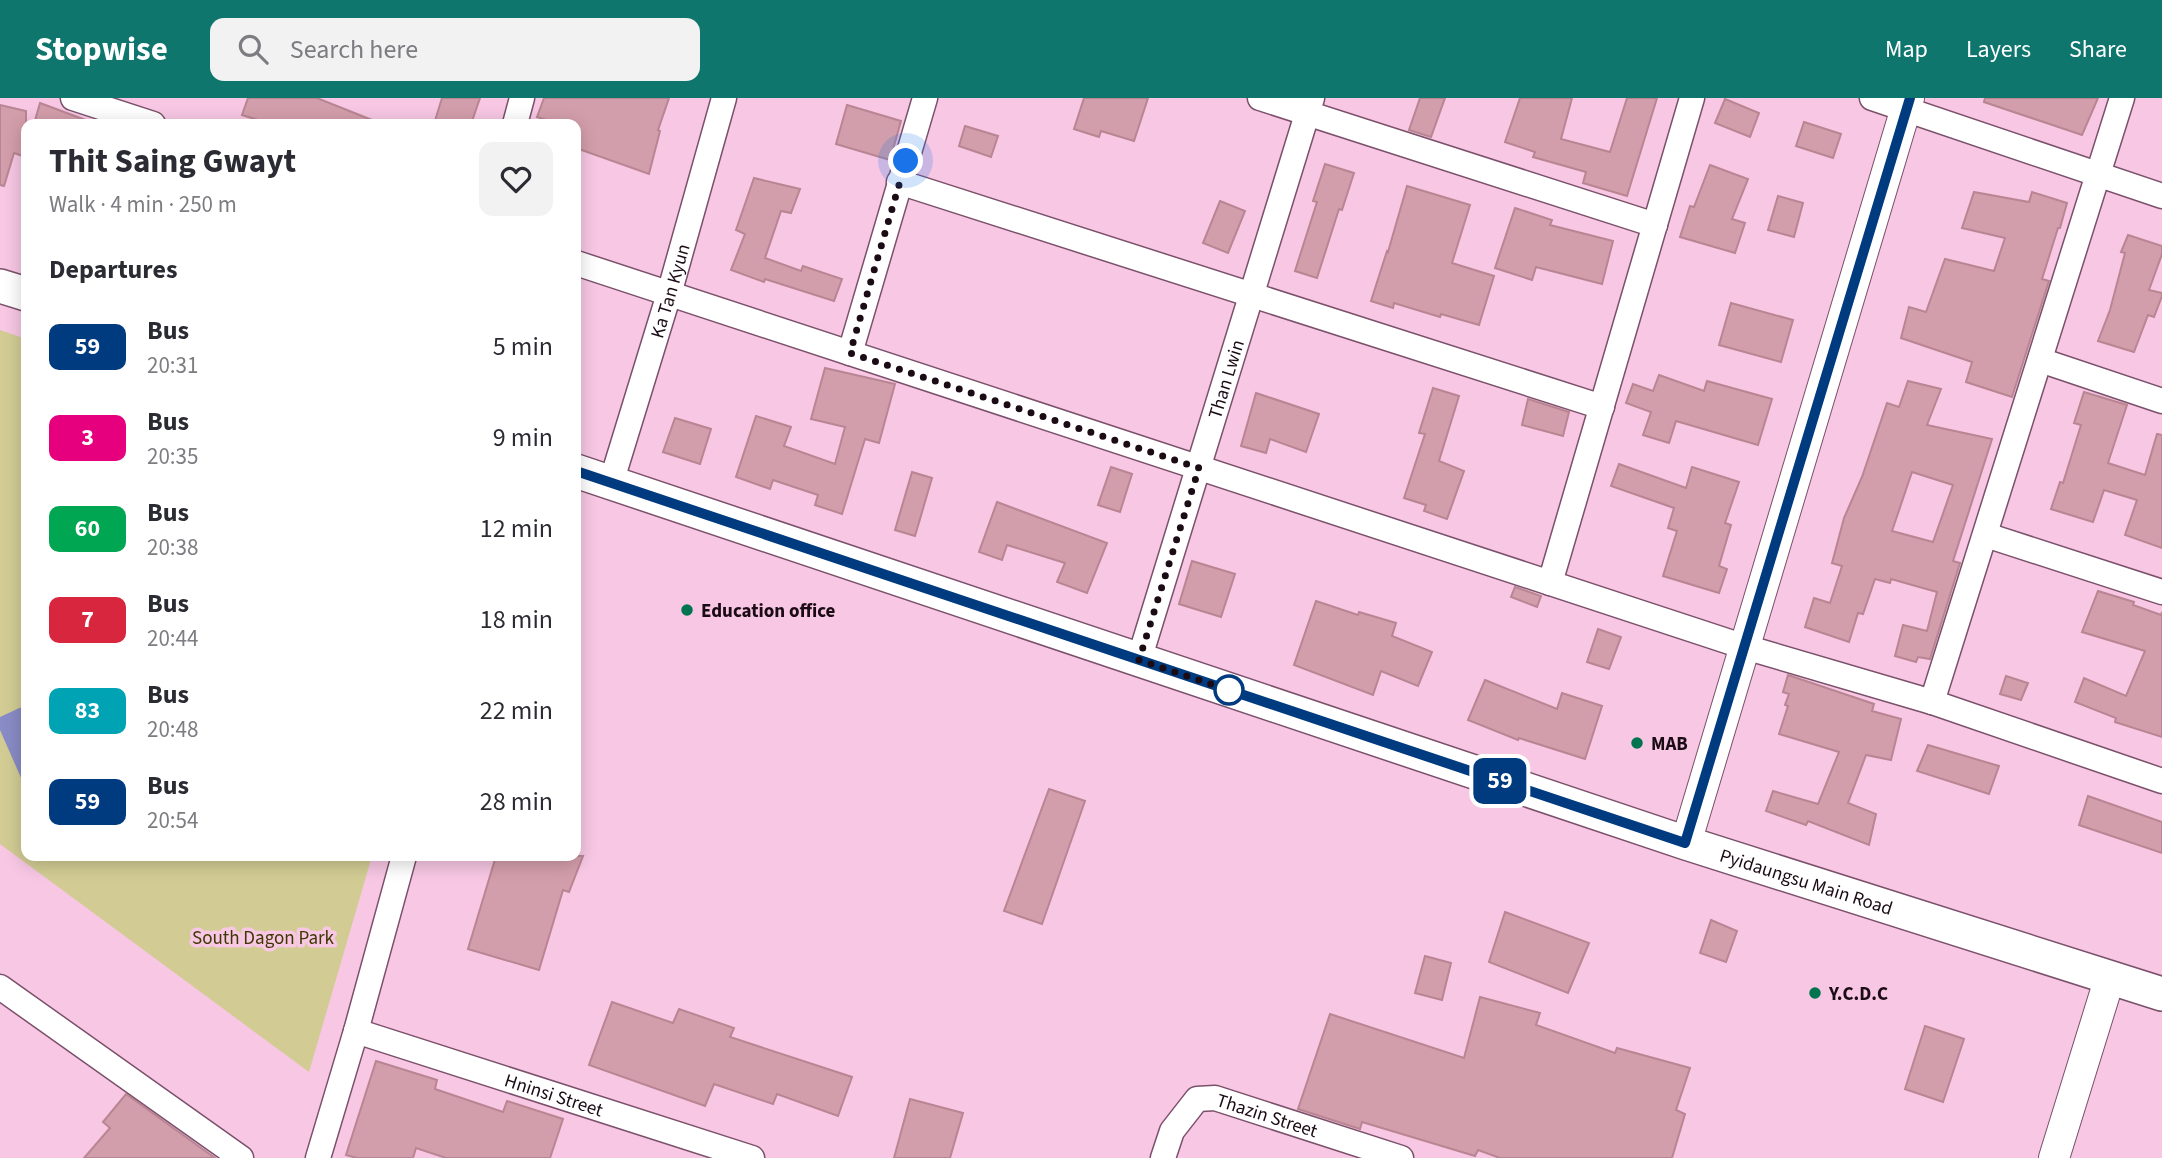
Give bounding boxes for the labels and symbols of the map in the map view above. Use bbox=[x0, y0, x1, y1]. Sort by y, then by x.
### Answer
your location bbox=[888, 143, 923, 178]
street label: Ka Tan Kyun bbox=[644, 241, 697, 342]
street label: Than Lwin bbox=[1202, 336, 1252, 422]
place label: Education office bbox=[701, 598, 836, 625]
marker: Education office bbox=[679, 602, 695, 618]
unlabelled marker bbox=[1214, 675, 1244, 705]
place label: MAB bbox=[1651, 731, 1688, 758]
marker: MAB bbox=[1629, 735, 1645, 751]
line badge: 59 bbox=[1468, 758, 1532, 804]
street label: Pyidaungsu Main Road bbox=[1716, 843, 1896, 923]
park label: South Dagon Park bbox=[192, 925, 335, 952]
place label: Y.C.D.C bbox=[1828, 981, 1888, 1008]
marker: Y.C.D.C bbox=[1807, 985, 1823, 1001]
street label: Hninsi Street bbox=[501, 1068, 607, 1125]
street label: Thazin Street bbox=[1213, 1087, 1321, 1145]

